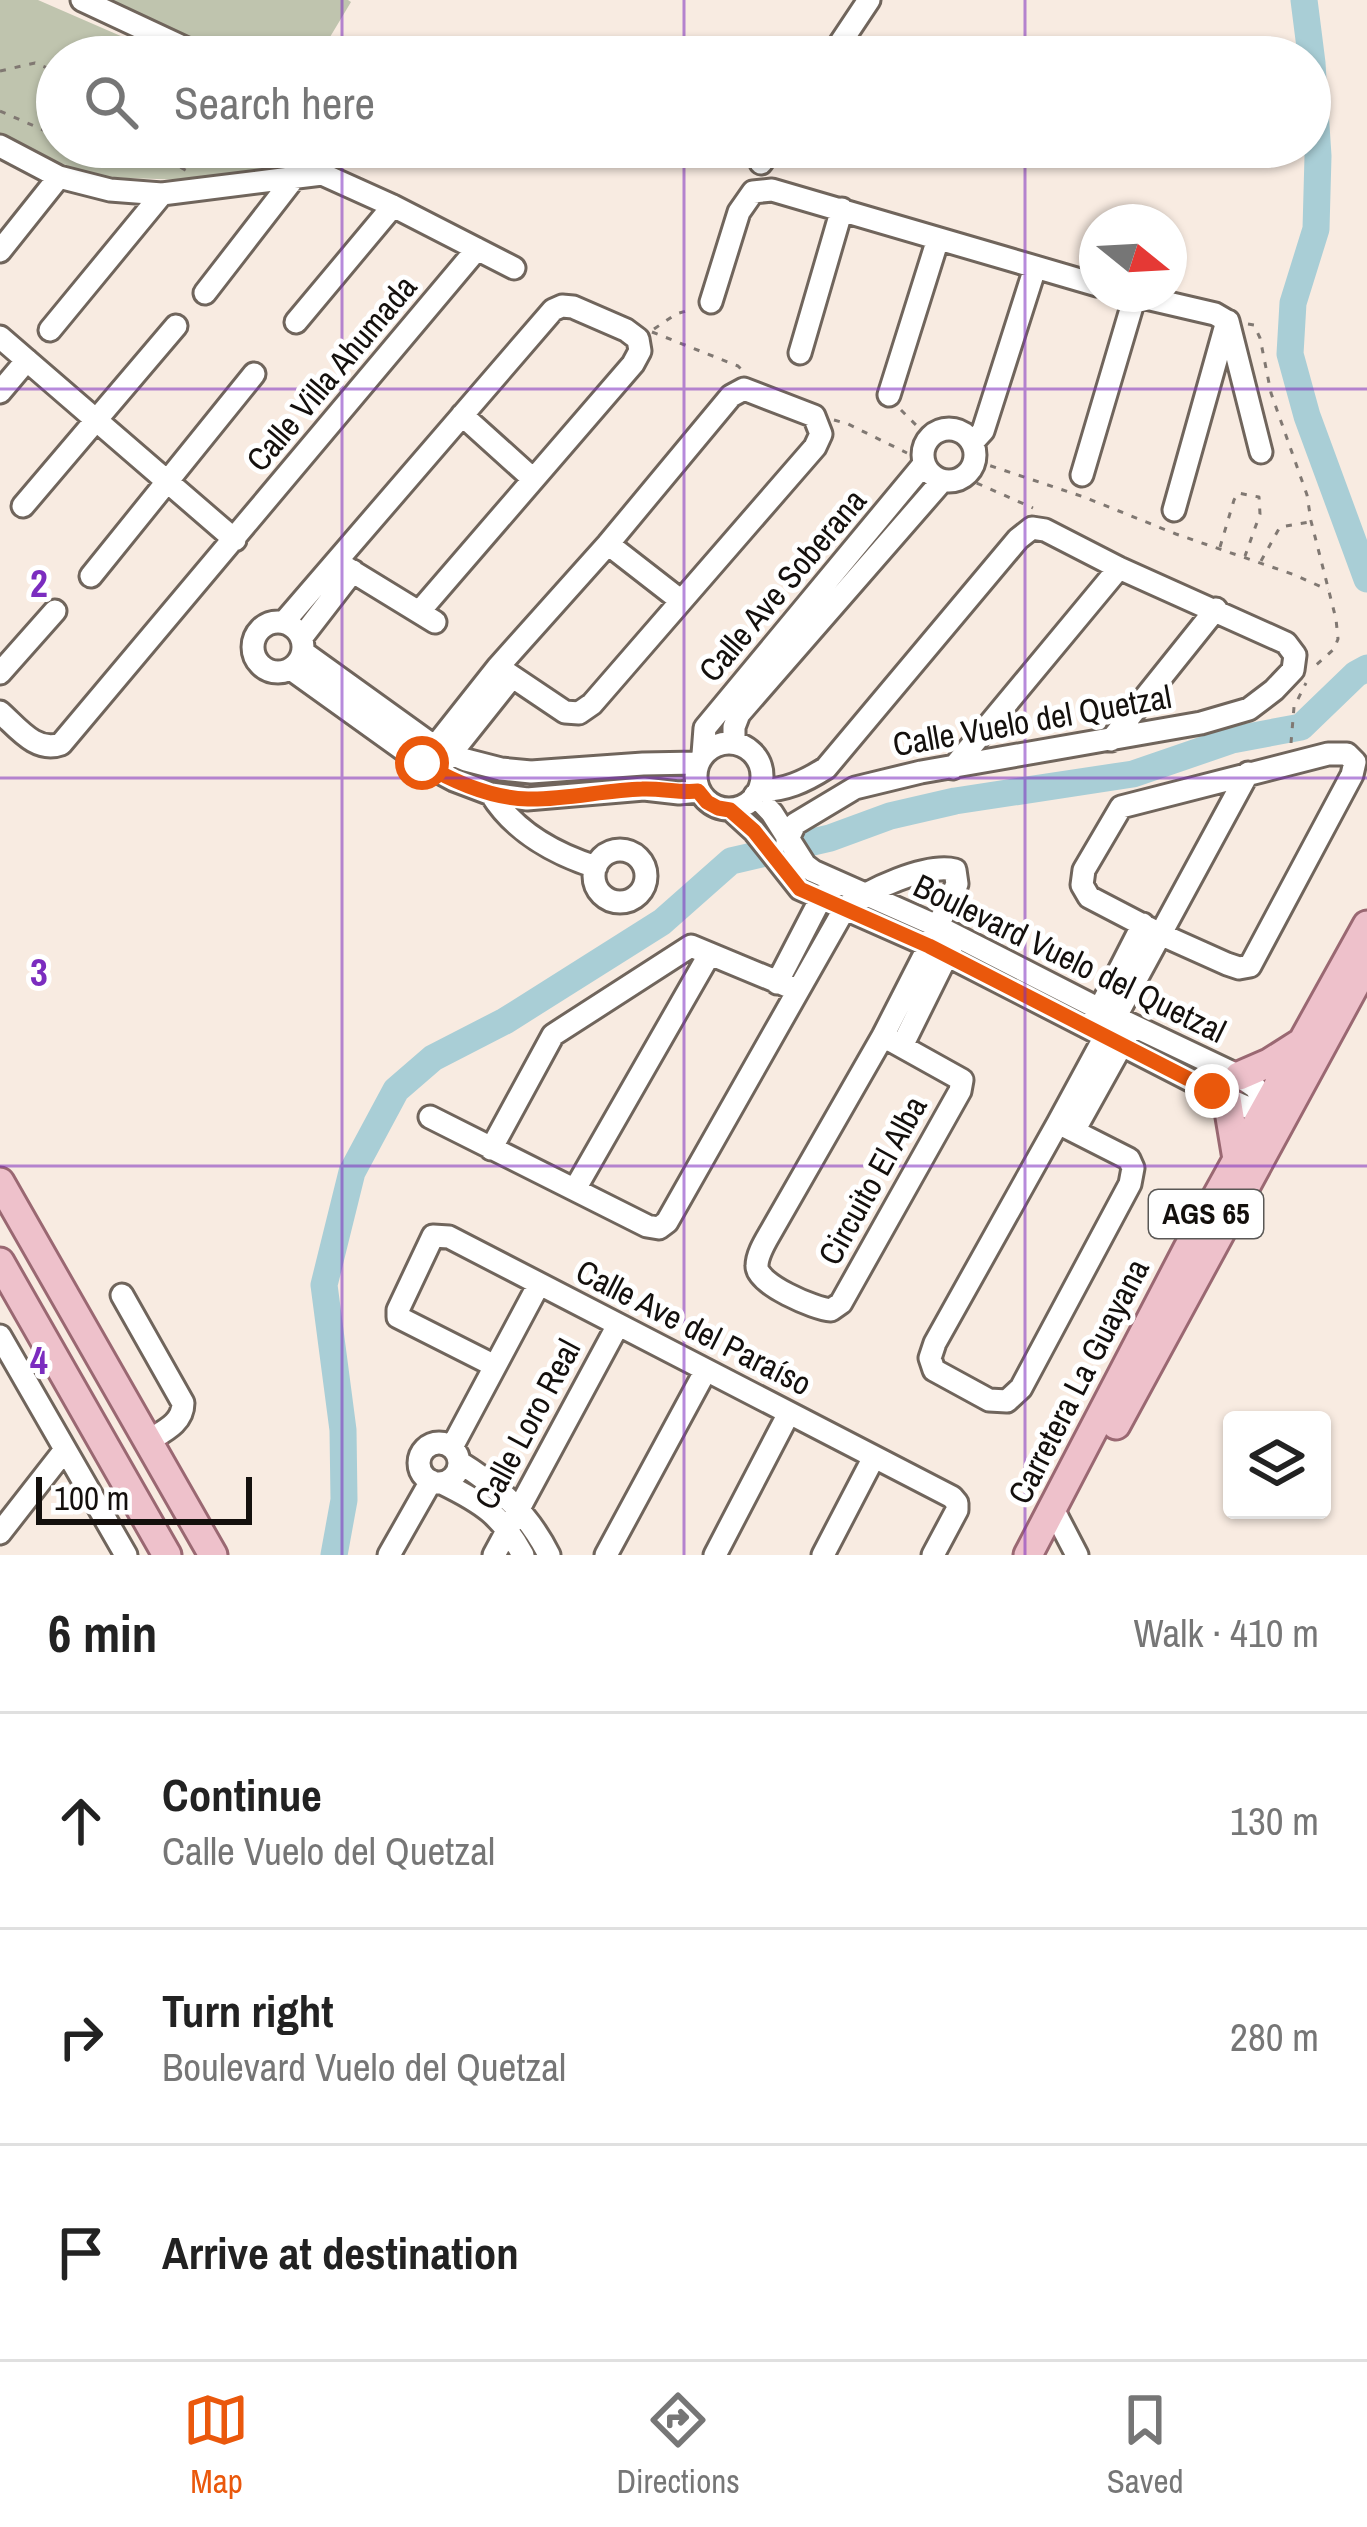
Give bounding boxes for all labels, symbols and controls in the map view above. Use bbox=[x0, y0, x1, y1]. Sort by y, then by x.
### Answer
search box bbox=[36, 36, 1331, 168]
icon: search bbox=[78, 69, 144, 135]
text: Search here bbox=[174, 72, 375, 133]
north arrow bbox=[1079, 204, 1187, 312]
street label: Calle Villa Ahumada bbox=[236, 266, 426, 480]
street label: Calle Ave Soberana bbox=[688, 479, 876, 691]
text: 2 bbox=[30, 557, 48, 609]
street label: Calle Vuelo del Quetzal bbox=[889, 674, 1175, 766]
route start bbox=[395, 736, 449, 790]
street label: Boulevard Vuelo del Quetzal bbox=[907, 863, 1233, 1053]
text: 3 bbox=[30, 946, 48, 998]
route end bbox=[1185, 1064, 1239, 1118]
street label: Circuito El Alba bbox=[808, 1088, 936, 1272]
road number: AGS 65 bbox=[1149, 1190, 1263, 1238]
street label: Calle Ave del Paraíso bbox=[569, 1249, 819, 1405]
street label: Carretera La Guayana bbox=[997, 1251, 1159, 1511]
street label: Calle Loro Real bbox=[464, 1331, 590, 1517]
text: 4 bbox=[30, 1334, 48, 1386]
map controls bbox=[1223, 1411, 1331, 1519]
button: layers bbox=[1223, 1411, 1331, 1519]
scale bar bbox=[36, 1471, 252, 1524]
text: 100 m bbox=[54, 1476, 129, 1520]
text: 6 min bbox=[48, 1599, 157, 1668]
text: Walk · 410 m bbox=[1134, 1607, 1319, 1659]
text: Continue bbox=[162, 1764, 322, 1825]
icon: ahead bbox=[48, 1788, 114, 1854]
text: 130 m bbox=[1230, 1795, 1319, 1847]
text: Calle Vuelo del Quetzal bbox=[162, 1825, 495, 1877]
text: Turn right bbox=[162, 1980, 334, 2041]
icon: right bbox=[48, 2004, 114, 2070]
text: 280 m bbox=[1230, 2011, 1319, 2063]
text: Boulevard Vuelo del Quetzal bbox=[162, 2041, 566, 2093]
icon: arrive bbox=[48, 2220, 114, 2286]
text: Arrive at destination bbox=[162, 2222, 519, 2283]
tab: Map bbox=[183, 2387, 249, 2503]
tab: Directions bbox=[616, 2387, 740, 2503]
tab: Saved bbox=[1107, 2387, 1183, 2503]

